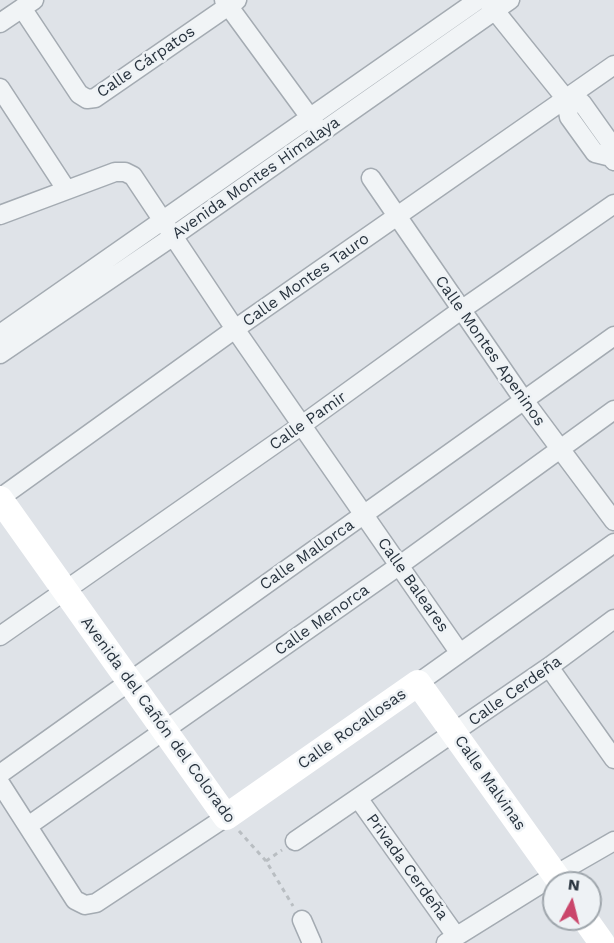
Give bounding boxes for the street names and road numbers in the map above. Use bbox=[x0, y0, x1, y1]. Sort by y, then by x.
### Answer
street label: Calle Cárpatos bbox=[93, 22, 199, 102]
street label: Avenida Montes Himalaya bbox=[169, 113, 343, 243]
street label: Calle Montes Tauro bbox=[239, 229, 373, 331]
street label: Calle Montes Apeninos bbox=[431, 272, 549, 430]
street label: Calle Pamir bbox=[266, 388, 350, 454]
street label: Calle Mallorca bbox=[256, 515, 358, 595]
street label: Calle Baleares bbox=[373, 534, 453, 636]
street label: Calle Menorca bbox=[271, 580, 373, 660]
street label: Avenida del Cañón del Colorado bbox=[77, 613, 239, 827]
street label: Calle Cerdeña bbox=[465, 652, 565, 730]
street label: Calle Rocallosas bbox=[294, 684, 410, 774]
street label: Calle Malvinas bbox=[450, 732, 530, 834]
street label: Privada Cerdeña bbox=[362, 810, 452, 924]

